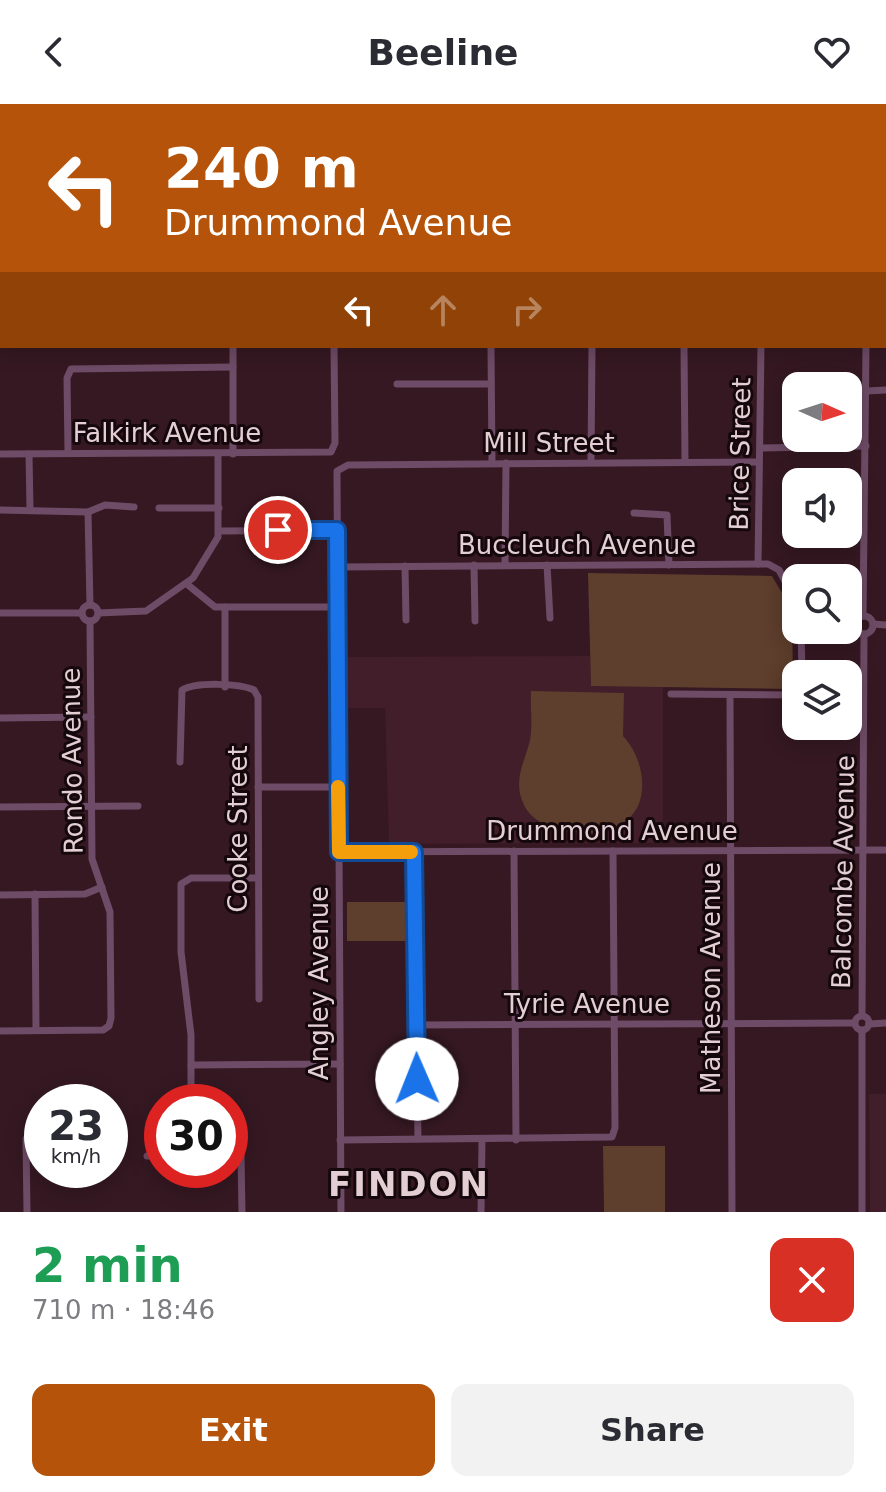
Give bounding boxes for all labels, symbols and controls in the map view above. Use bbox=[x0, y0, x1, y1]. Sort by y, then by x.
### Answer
icon: back bbox=[32, 30, 76, 74]
icon: heart bbox=[810, 30, 854, 74]
text: Beeline bbox=[368, 32, 519, 73]
text: 240 m bbox=[164, 135, 359, 200]
icon: left bbox=[32, 136, 136, 240]
text: Drummond Avenue bbox=[164, 202, 512, 243]
icon: left bbox=[337, 288, 381, 332]
icon: ahead bbox=[421, 288, 465, 332]
icon: right bbox=[505, 288, 549, 332]
north arrow bbox=[782, 372, 862, 452]
map controls bbox=[782, 372, 862, 740]
street label: Brice Street bbox=[724, 377, 756, 531]
street label: Falkirk Avenue bbox=[73, 418, 261, 448]
street label: Mill Street bbox=[483, 428, 615, 458]
button: sound bbox=[782, 468, 862, 548]
pin bbox=[244, 496, 312, 564]
icon: arrive bbox=[256, 508, 300, 552]
street label: Buccleuch Avenue bbox=[458, 530, 696, 560]
button: search bbox=[782, 564, 862, 644]
button: layers bbox=[782, 660, 862, 740]
street label: Rondo Avenue bbox=[55, 667, 89, 855]
street label: Cooke Street bbox=[223, 745, 253, 913]
street label: Balcombe Avenue bbox=[826, 755, 860, 989]
street label: Drummond Avenue bbox=[486, 816, 738, 846]
street label: Matheson Avenue bbox=[696, 862, 726, 1094]
street label: Angley Avenue bbox=[304, 886, 334, 1080]
street label: Tyrie Avenue bbox=[503, 989, 670, 1019]
position arrow bbox=[375, 1037, 459, 1121]
speed limit sign: 30 bbox=[144, 1084, 248, 1188]
text: 23 bbox=[48, 1103, 104, 1149]
text: km/h bbox=[51, 1144, 101, 1168]
district label: FINDON bbox=[328, 1164, 490, 1204]
text: 2 min bbox=[32, 1237, 183, 1293]
button: close bbox=[770, 1238, 854, 1322]
text: 710 m · 18:46 bbox=[32, 1295, 215, 1325]
button: Exit bbox=[32, 1384, 435, 1476]
button: Share bbox=[451, 1384, 854, 1476]

